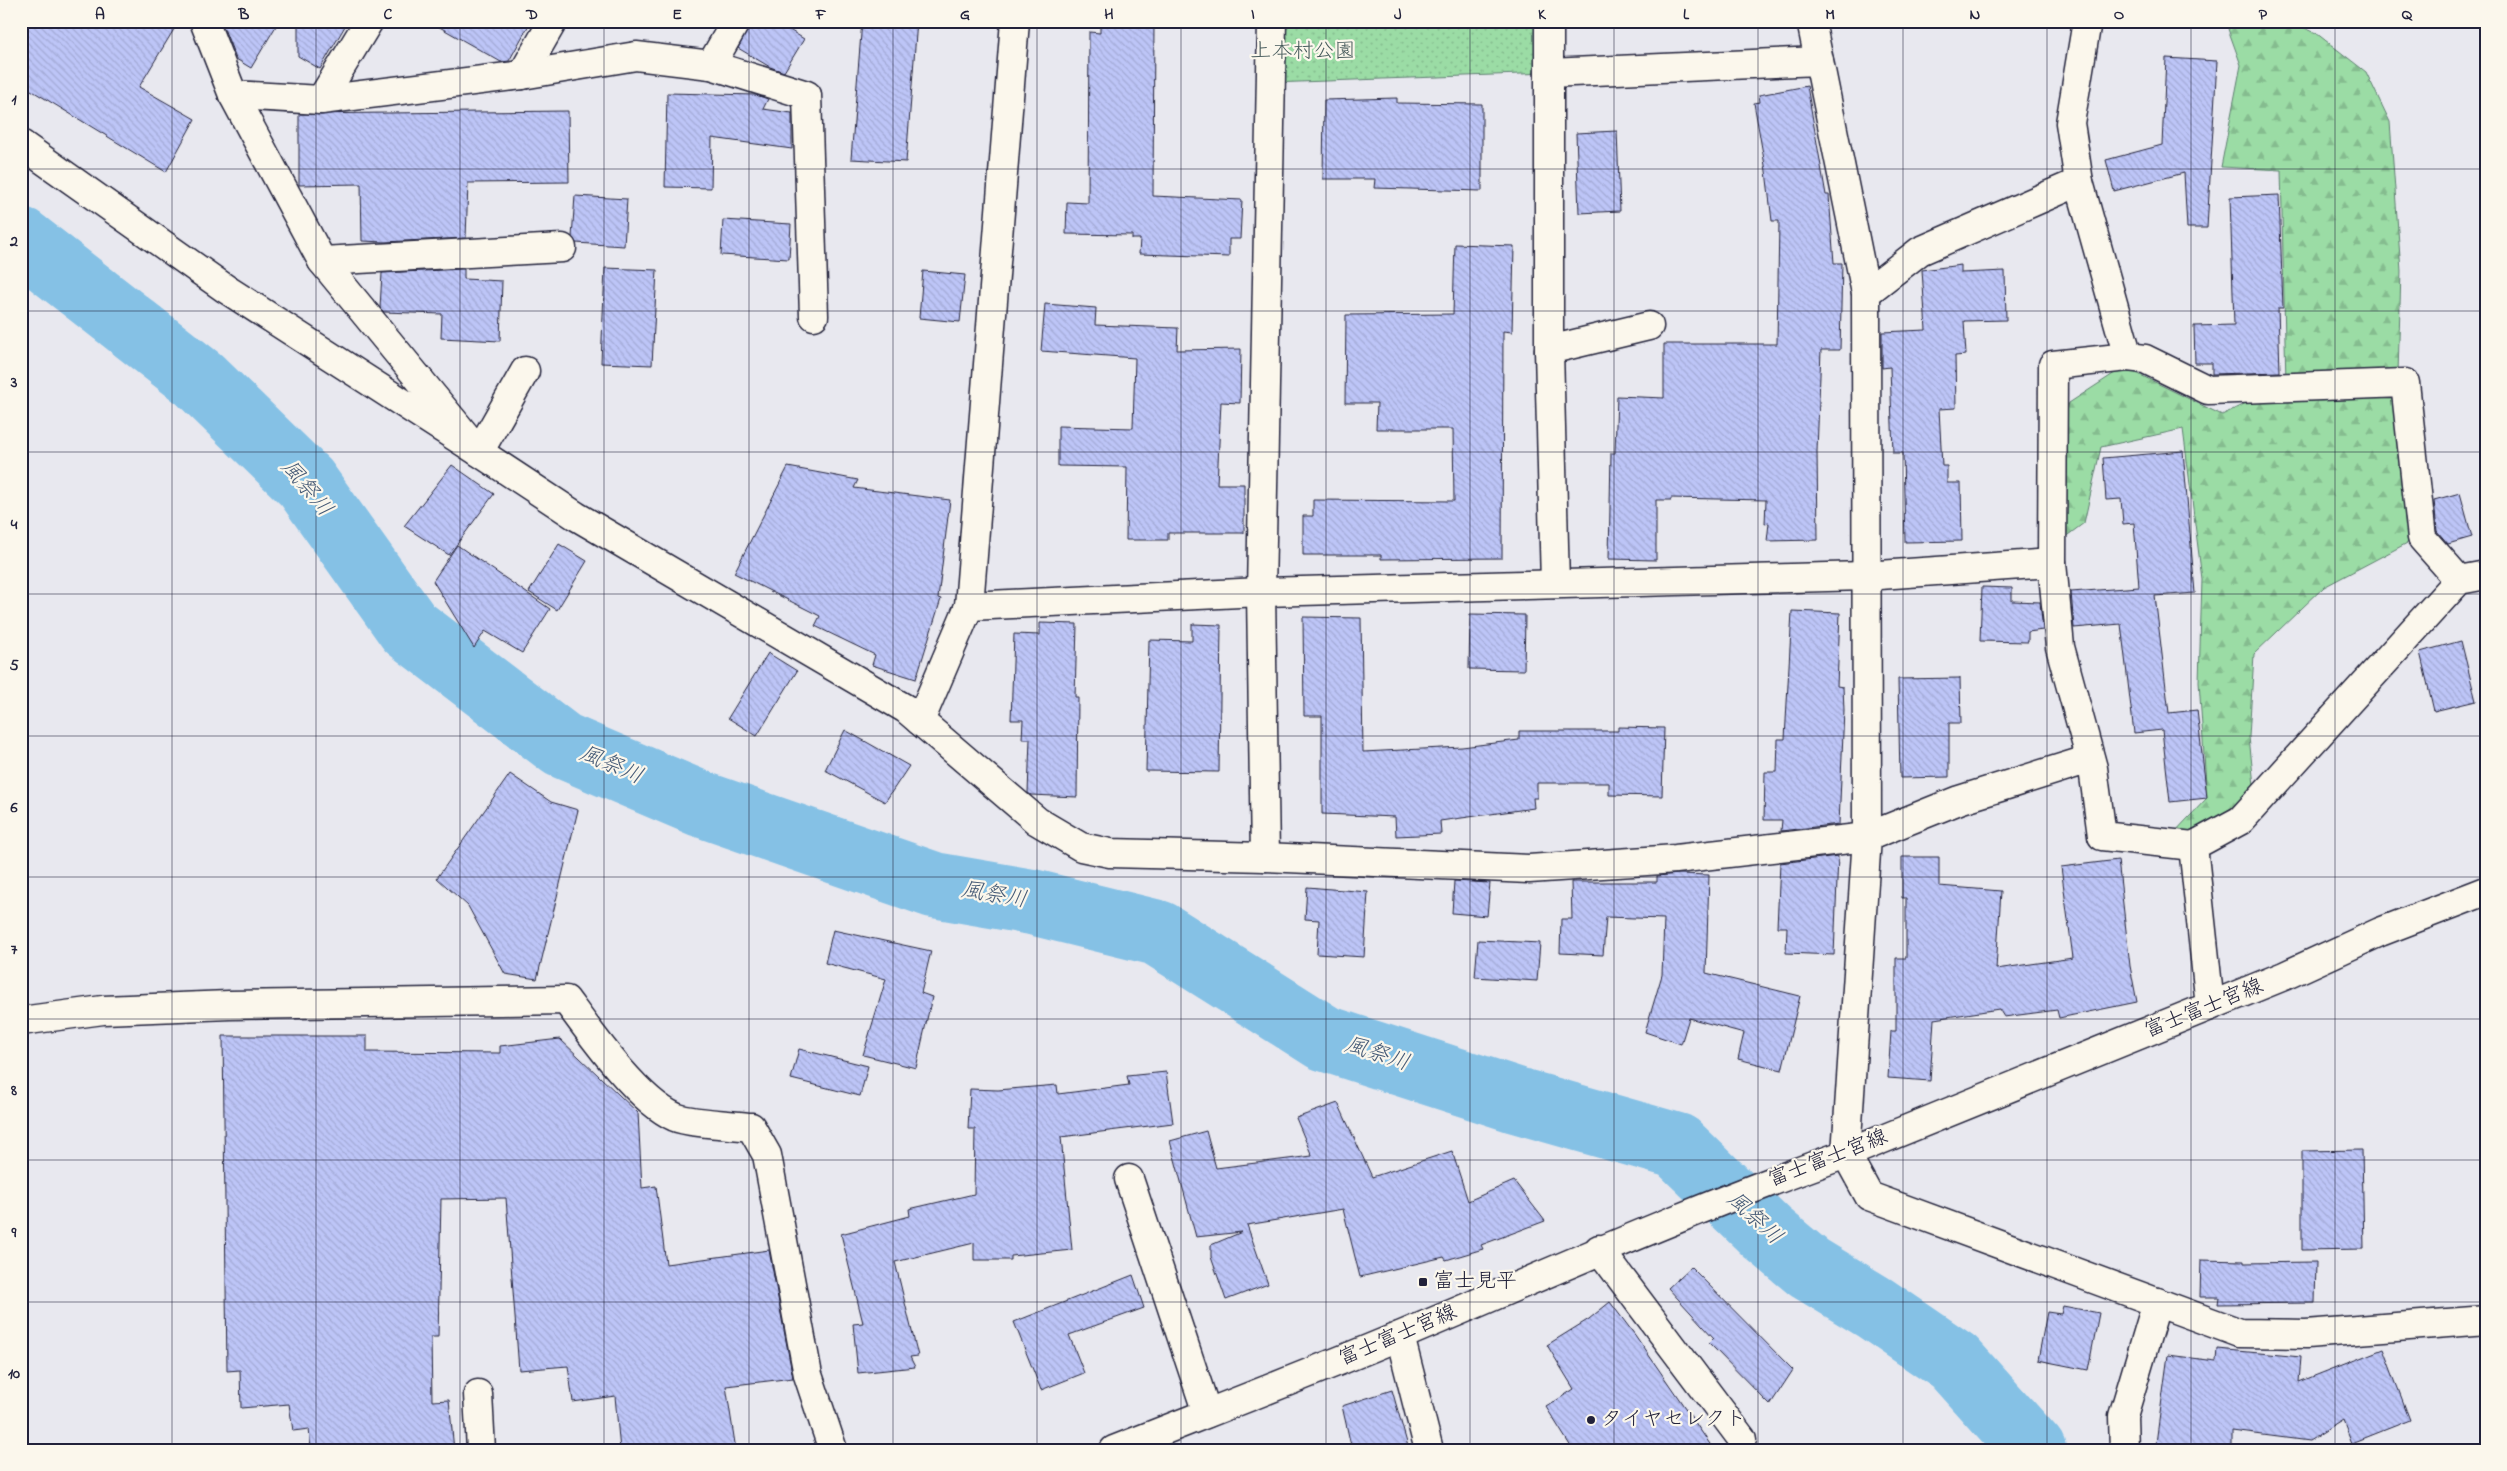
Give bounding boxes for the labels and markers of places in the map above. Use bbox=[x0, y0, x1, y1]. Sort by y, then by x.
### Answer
place label: 富士見平 bbox=[1433, 1267, 1517, 1297]
marker: 富士見平 bbox=[1417, 1276, 1429, 1288]
place label: タイヤセレクト bbox=[1601, 1405, 1746, 1435]
marker: タイヤセレクト bbox=[1585, 1414, 1597, 1426]

